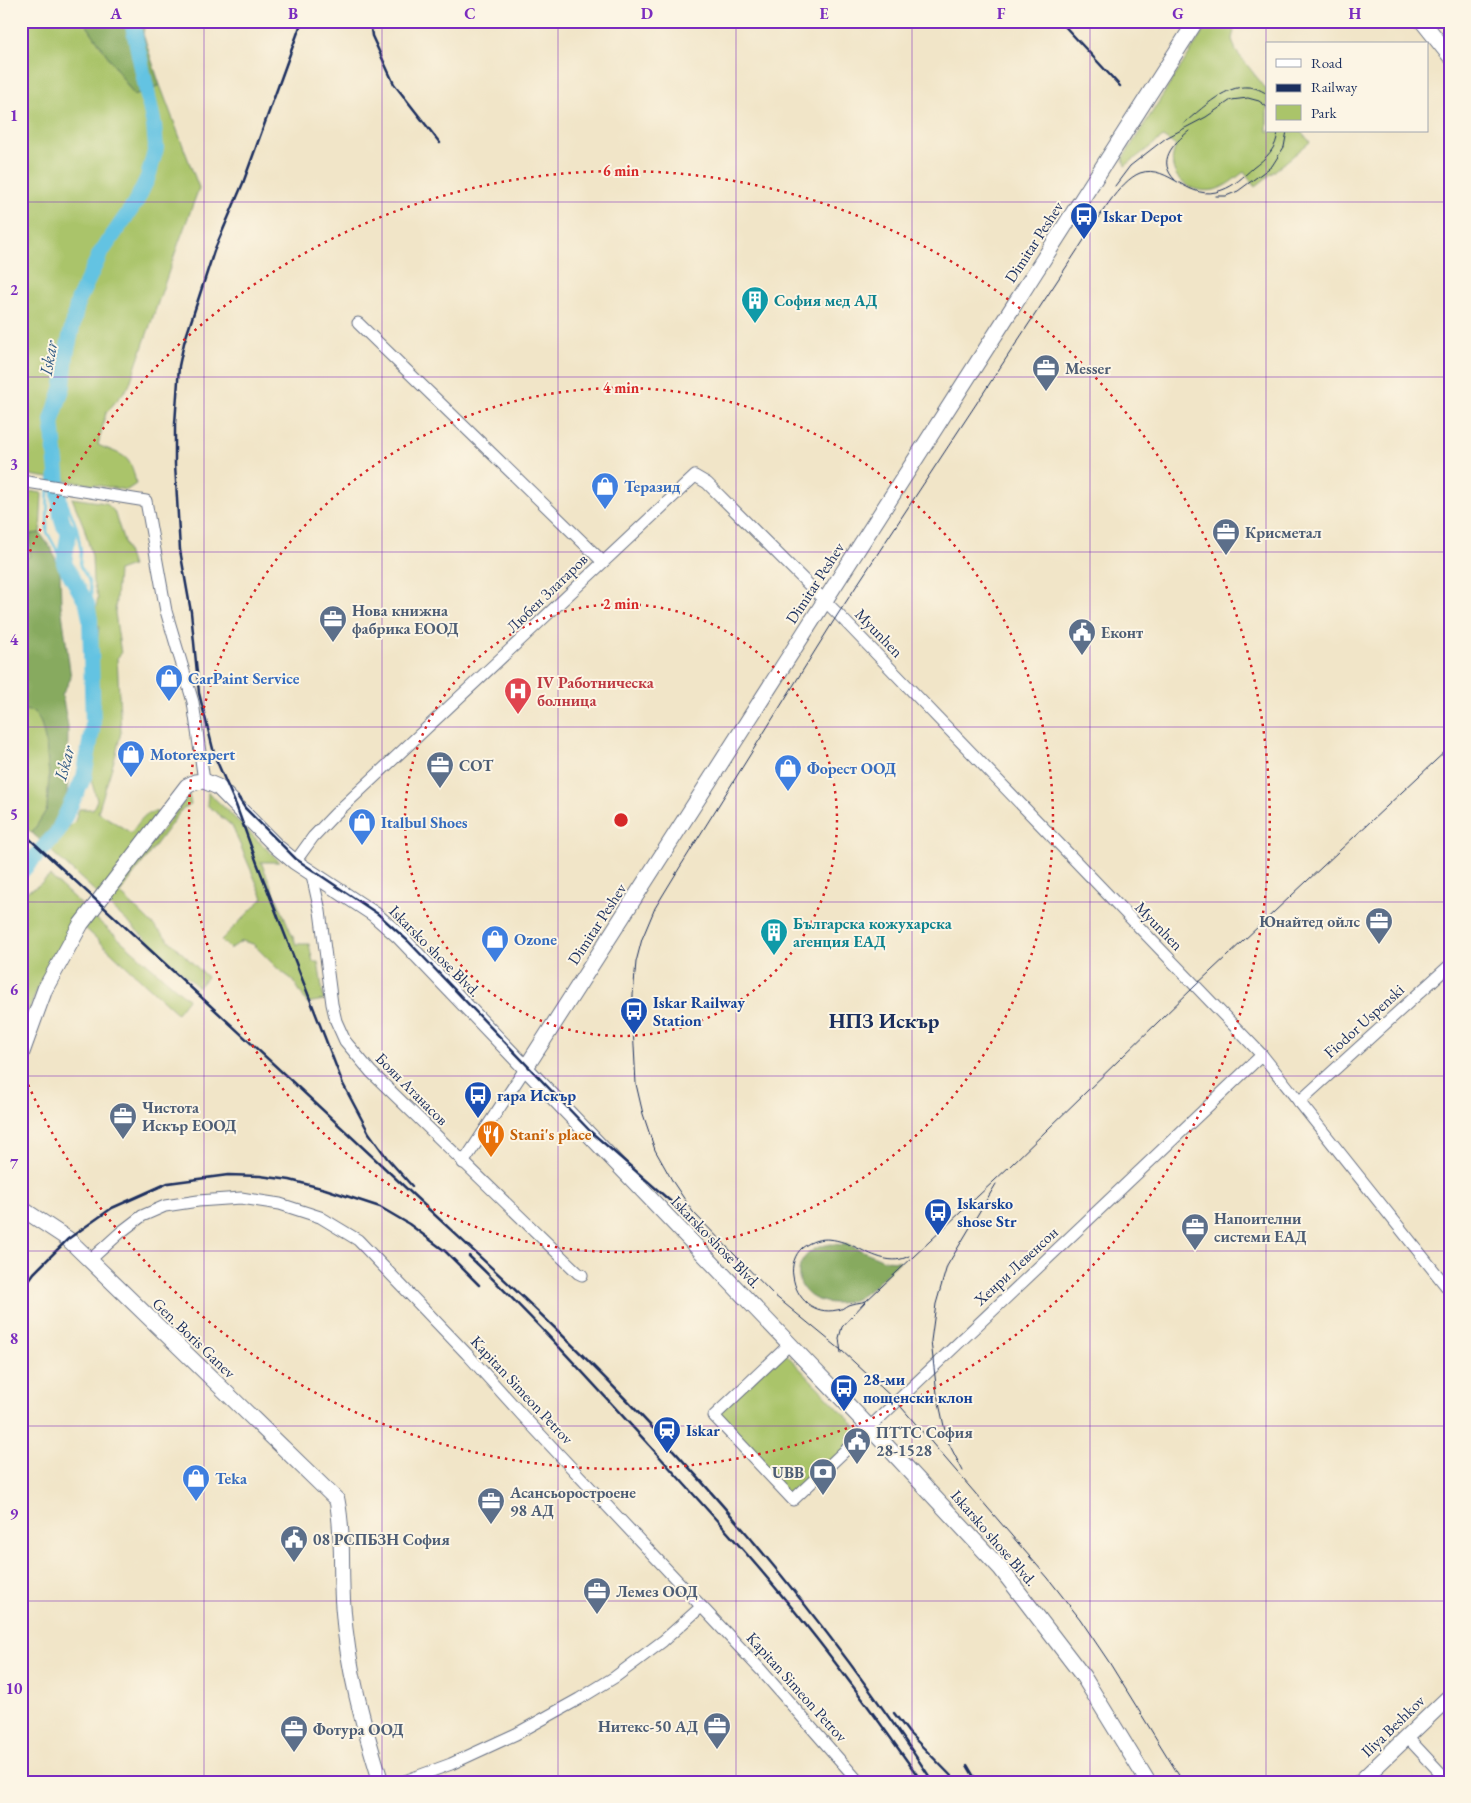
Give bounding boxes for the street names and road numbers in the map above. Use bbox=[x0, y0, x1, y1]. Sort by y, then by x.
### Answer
street label: Dimitar Peshev bbox=[1000, 196, 1069, 287]
street label: Dimitar Peshev bbox=[781, 537, 850, 628]
street label: Любен Златаров bbox=[502, 549, 592, 637]
street label: Myunhen bbox=[850, 604, 908, 662]
street label: Dimitar Peshev bbox=[563, 878, 632, 969]
street label: Myunhen bbox=[1130, 897, 1188, 955]
street label: Iskarsko shose Blvd. bbox=[385, 901, 485, 1001]
street label: Fiodor Uspenski bbox=[1319, 979, 1409, 1063]
street label: Боян Атанасов bbox=[371, 1048, 453, 1130]
street label: Iskarsko shose Blvd. bbox=[666, 1191, 766, 1293]
street label: Хенри Левенсон bbox=[969, 1222, 1062, 1311]
street label: Gen. Boris Ganev bbox=[148, 1293, 241, 1384]
street label: Kapitan Simeon Petrov bbox=[466, 1331, 579, 1450]
street label: Iskarsko shose Blvd. bbox=[946, 1485, 1042, 1591]
street label: Kapitan Simeon Petrov bbox=[742, 1627, 853, 1747]
street label: Iliya Beshkov bbox=[1357, 1690, 1430, 1762]

